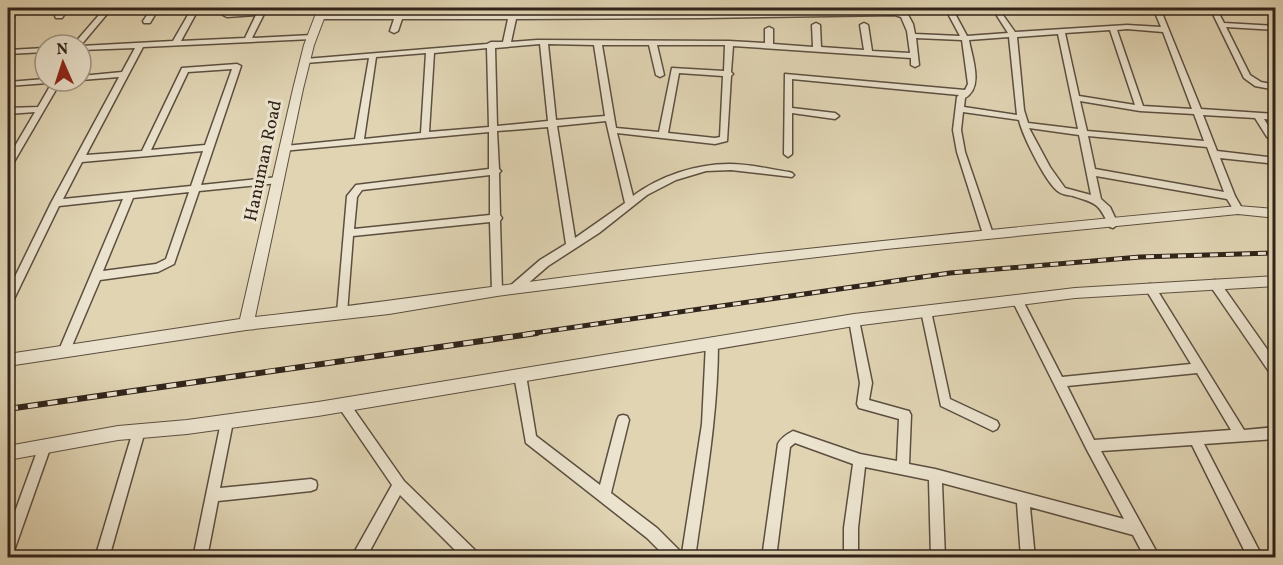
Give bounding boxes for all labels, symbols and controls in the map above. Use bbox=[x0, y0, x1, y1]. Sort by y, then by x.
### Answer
north arrow bbox=[33, 33, 93, 93]
text: N bbox=[56, 39, 69, 61]
street label: Hanuman Road bbox=[239, 98, 289, 224]

